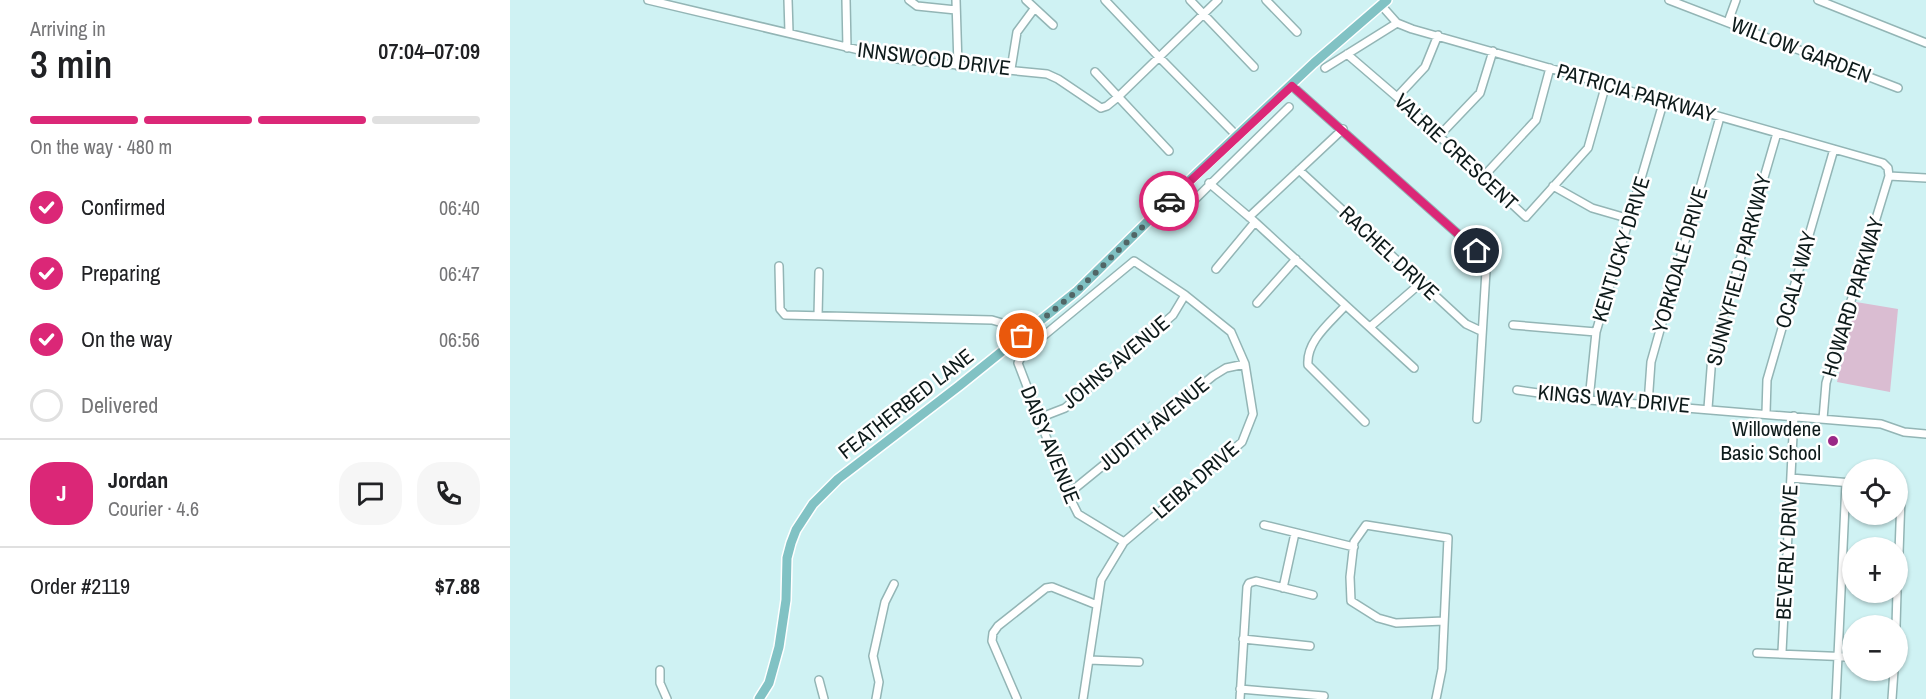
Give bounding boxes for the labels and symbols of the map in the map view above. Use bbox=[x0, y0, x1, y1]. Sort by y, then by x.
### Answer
street label: WILLOW GARDEN bbox=[1727, 9, 1876, 90]
street label: INNSWOOD DRIVE bbox=[856, 35, 1012, 82]
street label: PATRICIA PARKWAY bbox=[1553, 56, 1719, 129]
street label: VALRIE CRESCENT bbox=[1388, 87, 1525, 217]
courier bbox=[1139, 171, 1199, 231]
street label: SUNNYFIELD PARKWAY bbox=[1699, 171, 1778, 369]
street label: KENTUCKY DRIVE bbox=[1585, 172, 1656, 325]
street label: YORKDALE DRIVE bbox=[1645, 183, 1714, 337]
street label: RACHEL DRIVE bbox=[1333, 199, 1446, 306]
street label: HOWARD PARKWAY bbox=[1814, 213, 1891, 380]
pin bbox=[1451, 225, 1502, 276]
street label: OCALA WAY bbox=[1768, 228, 1823, 332]
street label: JOHNS AVENUE bbox=[1056, 308, 1175, 415]
pin bbox=[996, 310, 1047, 361]
street label: FEATHERBED LANE bbox=[832, 342, 979, 466]
street label: JUDITH AVENUE bbox=[1092, 370, 1215, 477]
street label: KINGS WAY DRIVE bbox=[1537, 377, 1691, 420]
street label: DAISY AVENUE bbox=[1014, 382, 1087, 508]
place label: Willowdene Basic School bbox=[1720, 414, 1821, 467]
street label: LEIBA DRIVE bbox=[1146, 434, 1245, 525]
marker: Willowdene Basic School bbox=[1826, 434, 1840, 448]
street label: BEVERLY DRIVE bbox=[1768, 484, 1805, 620]

